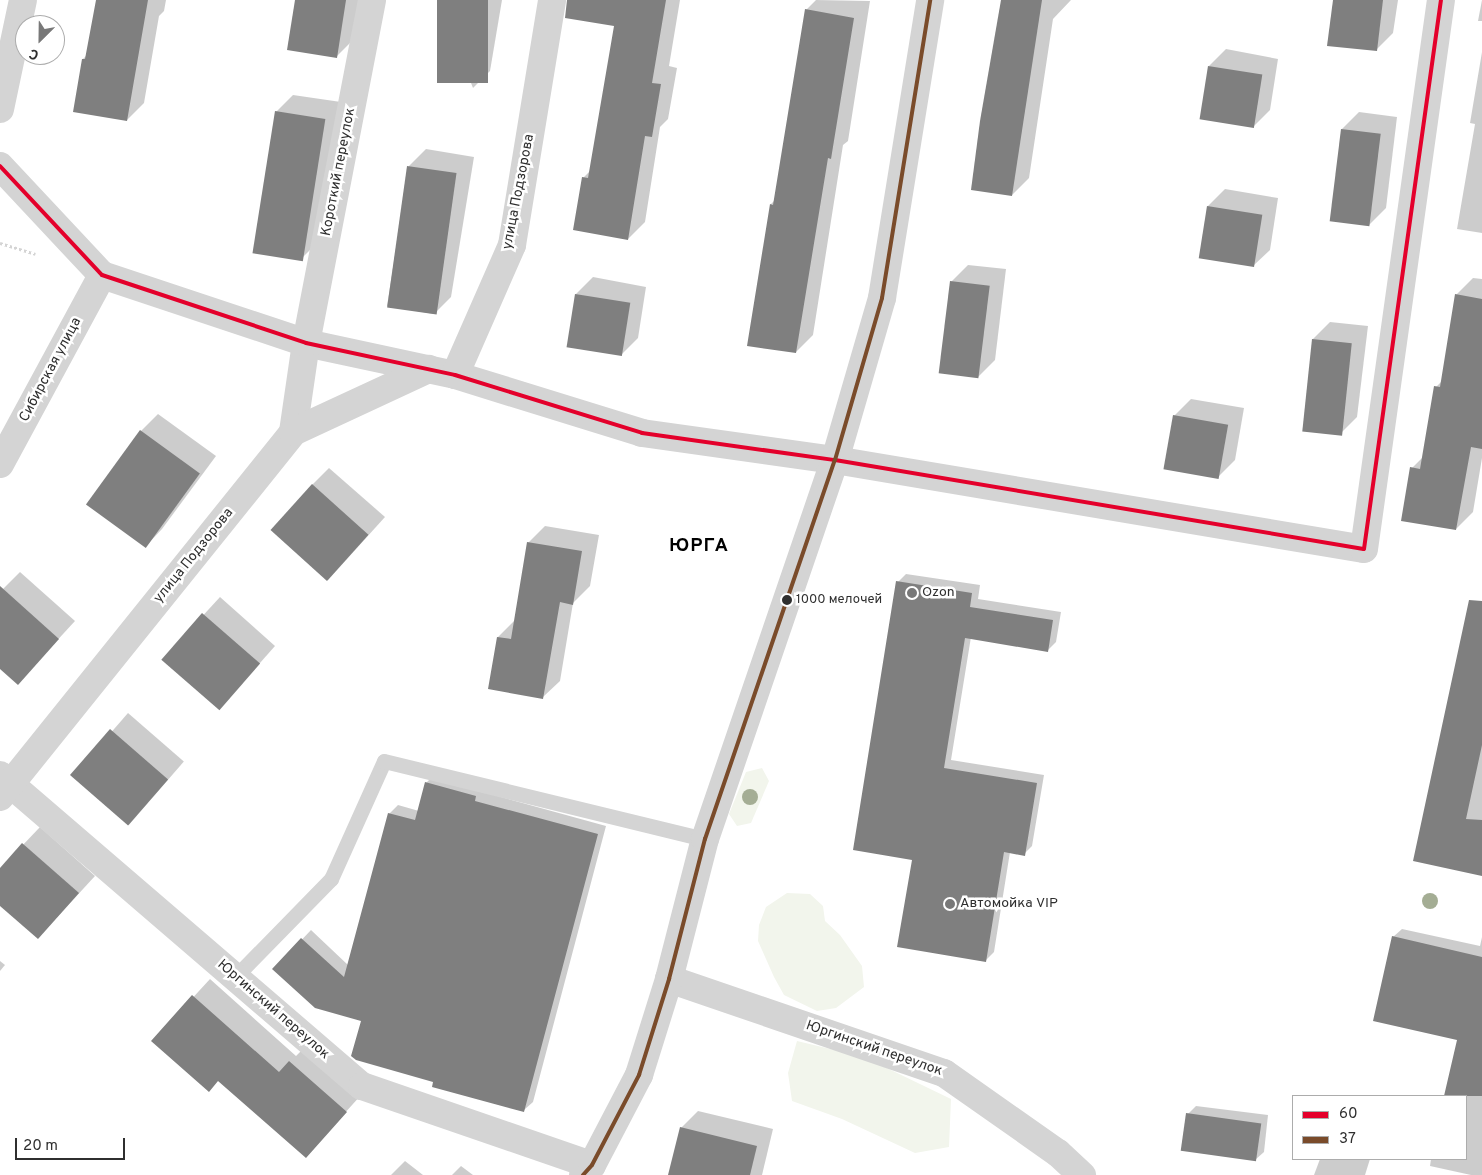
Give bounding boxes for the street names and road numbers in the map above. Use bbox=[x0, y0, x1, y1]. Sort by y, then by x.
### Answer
street label: Короткий переулок bbox=[318, 107, 360, 237]
street label: улица Подзорова bbox=[500, 133, 538, 251]
street label: Сибирская улица bbox=[16, 315, 86, 425]
street label: улица Подзорова bbox=[151, 505, 237, 607]
street label: Юргинский переулок bbox=[213, 957, 333, 1063]
street label: Юргинский переулок bbox=[803, 1018, 945, 1080]

